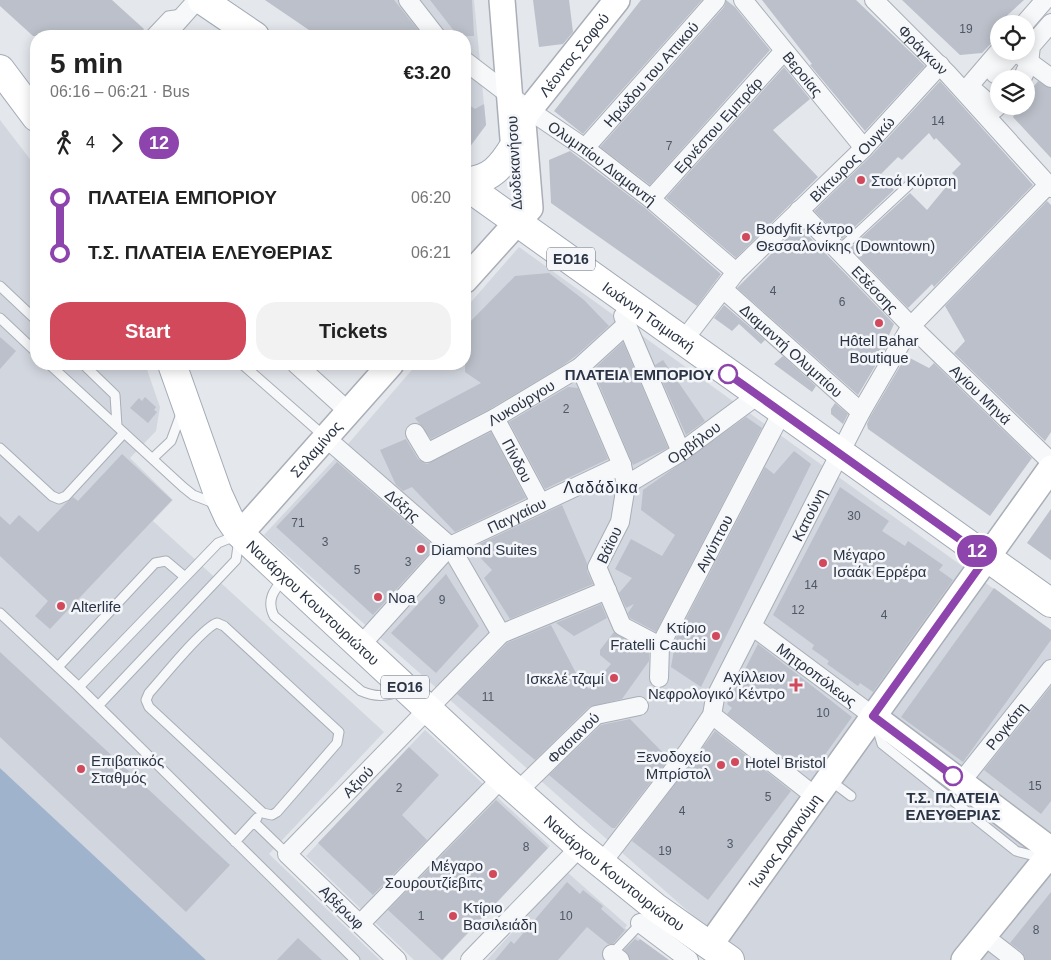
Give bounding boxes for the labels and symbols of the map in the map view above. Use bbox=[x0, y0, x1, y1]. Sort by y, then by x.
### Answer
street label: Λέοντος Σοφού bbox=[535, 9, 612, 100]
street label: Ηρώδου του Αττικού bbox=[600, 18, 702, 130]
street label: Φράγκων bbox=[895, 21, 952, 78]
house number: 19 bbox=[959, 22, 973, 36]
street label: Βεροίας bbox=[780, 48, 826, 99]
street label: Ερνέστου Εμπράρ bbox=[670, 73, 765, 176]
street label: Βίκτωρος Ουγκώ bbox=[806, 112, 898, 205]
house number: 14 bbox=[931, 114, 945, 128]
street label: Δωδεκανήσου bbox=[503, 115, 525, 211]
street label: Ολυμπίου Διαμαντή bbox=[545, 117, 660, 208]
house number: 7 bbox=[666, 139, 673, 153]
place label: Στοά Κύρτση bbox=[871, 172, 956, 189]
marker: Στοά Κύρτση bbox=[855, 174, 867, 186]
place label: Bodyfit Κέντρο Θεσσαλονίκης (Downtown) bbox=[756, 220, 935, 254]
marker: Bodyfit Κέντρο Θεσσαλονίκης (Downtown) bbox=[740, 231, 752, 243]
road number: ΕΟ16 bbox=[547, 248, 595, 270]
street label: Εδέσσης bbox=[849, 262, 902, 316]
street label: Ιωάννη Τσιμισκή bbox=[600, 278, 698, 355]
house number: 4 bbox=[770, 284, 777, 298]
house number: 6 bbox=[839, 295, 846, 309]
street label: Διαμαντή Ολυμπίου bbox=[737, 300, 846, 400]
marker: Hôtel Bahar Boutique bbox=[873, 317, 885, 329]
place label: Hôtel Bahar Boutique bbox=[839, 332, 919, 366]
street label: Αγίου Μηνά bbox=[947, 361, 1015, 428]
marker: ΠΛΑΤΕΙΑ ΕΜΠΟΡΙΟΥ bbox=[718, 364, 738, 384]
place label: ΠΛΑΤΕΙΑ ΕΜΠΟΡΙΟΥ bbox=[565, 366, 714, 383]
street label: Λυκούργου bbox=[485, 376, 557, 429]
house number: 2 bbox=[563, 402, 570, 416]
street label: Σαλαμίνος bbox=[286, 417, 345, 480]
street label: Ορβήλου bbox=[664, 418, 723, 467]
street label: Πίνδου bbox=[499, 436, 536, 485]
district label: Λαδάδικα bbox=[563, 479, 639, 496]
street label: Δόξης bbox=[382, 485, 424, 525]
street label: Κατούνη bbox=[788, 486, 829, 544]
street label: Παγγαίου bbox=[484, 494, 549, 536]
house number: 30 bbox=[847, 509, 861, 523]
street label: Αιγύπτου bbox=[692, 512, 735, 574]
house number: 71 bbox=[291, 516, 305, 530]
street label: Βάϊου bbox=[593, 524, 625, 566]
house number: 3 bbox=[322, 535, 329, 549]
line badge: 12 bbox=[954, 535, 1000, 567]
street label: Ναυάρχου Κουντουριώτου bbox=[244, 537, 383, 668]
place label: Diamond Suites bbox=[431, 541, 537, 558]
marker: Diamond Suites bbox=[415, 543, 427, 555]
place label: Μέγαρο Ισαάκ Ερρέρα bbox=[833, 546, 927, 580]
house number: 3 bbox=[405, 555, 412, 569]
marker: Μέγαρο Ισαάκ Ερρέρα bbox=[817, 557, 829, 569]
house number: 5 bbox=[354, 563, 361, 577]
house number: 14 bbox=[804, 578, 818, 592]
place label: Noa bbox=[388, 589, 416, 606]
marker: Noa bbox=[372, 591, 384, 603]
house number: 9 bbox=[439, 593, 446, 607]
place label: Alterlife bbox=[71, 598, 121, 615]
marker: Alterlife bbox=[55, 600, 67, 612]
house number: 12 bbox=[791, 603, 805, 617]
house number: 4 bbox=[881, 608, 888, 622]
place label: Κτίριο Fratelli Cauchi bbox=[610, 619, 706, 653]
marker: Κτίριο Fratelli Cauchi bbox=[710, 630, 722, 642]
street label: Μητροπόλεως bbox=[774, 639, 860, 710]
place label: Αχίλλειον Νεφρολογικό Κέντρο bbox=[648, 668, 785, 702]
place label: Ισκελέ τζαμί bbox=[526, 670, 605, 687]
marker: Ισκελέ τζαμί bbox=[608, 672, 620, 684]
road number: ΕΟ16 bbox=[381, 676, 429, 699]
marker: Αχίλλειον Νεφρολογικό Κέντρο bbox=[789, 678, 803, 692]
house number: 11 bbox=[482, 690, 495, 704]
street label: Ρογκότη bbox=[982, 699, 1030, 753]
house number: 10 bbox=[816, 706, 830, 720]
street label: Φασιανού bbox=[543, 708, 602, 767]
place label: Ξενοδοχείο Μπρίστολ bbox=[636, 748, 711, 782]
place label: Επιβατικός Σταθμός bbox=[91, 752, 164, 786]
place label: Hotel Bristol bbox=[745, 754, 826, 771]
marker: Hotel Bristol bbox=[729, 756, 741, 768]
marker: Ξενοδοχείο Μπρίστολ bbox=[715, 759, 727, 771]
street label: Αξιού bbox=[339, 762, 376, 800]
marker: Επιβατικός Σταθμός bbox=[75, 763, 87, 775]
marker: Τ.Σ. ΠΛΑΤΕΙΑ ΕΛΕΥΘΕΡΙΑΣ bbox=[943, 766, 963, 786]
house number: 15 bbox=[1028, 779, 1042, 793]
house number: 2 bbox=[396, 781, 403, 795]
place label: Τ.Σ. ΠΛΑΤΕΙΑ ΕΛΕΥΘΕΡΙΑΣ bbox=[905, 789, 1001, 823]
street label: Ίωνος Δραγούμη bbox=[744, 790, 824, 892]
house number: 5 bbox=[765, 790, 772, 804]
house number: 4 bbox=[679, 804, 686, 818]
street label: Ναυάρχου Κουντουριώτου bbox=[541, 811, 688, 934]
house number: 3 bbox=[727, 837, 734, 851]
house number: 8 bbox=[523, 840, 530, 854]
house number: 19 bbox=[658, 844, 672, 858]
place label: Μέγαρο Σουρουτζίεβιτς bbox=[385, 857, 483, 891]
marker: Μέγαρο Σουρουτζίεβιτς bbox=[487, 868, 499, 880]
street label: Αβέρωφ bbox=[316, 882, 368, 933]
place label: Κτίριο Βασιλειάδη bbox=[463, 899, 537, 933]
house number: 1 bbox=[418, 909, 425, 923]
house number: 10 bbox=[559, 909, 573, 923]
marker: Κτίριο Βασιλειάδη bbox=[447, 910, 459, 922]
house number: 8 bbox=[1033, 923, 1040, 937]

